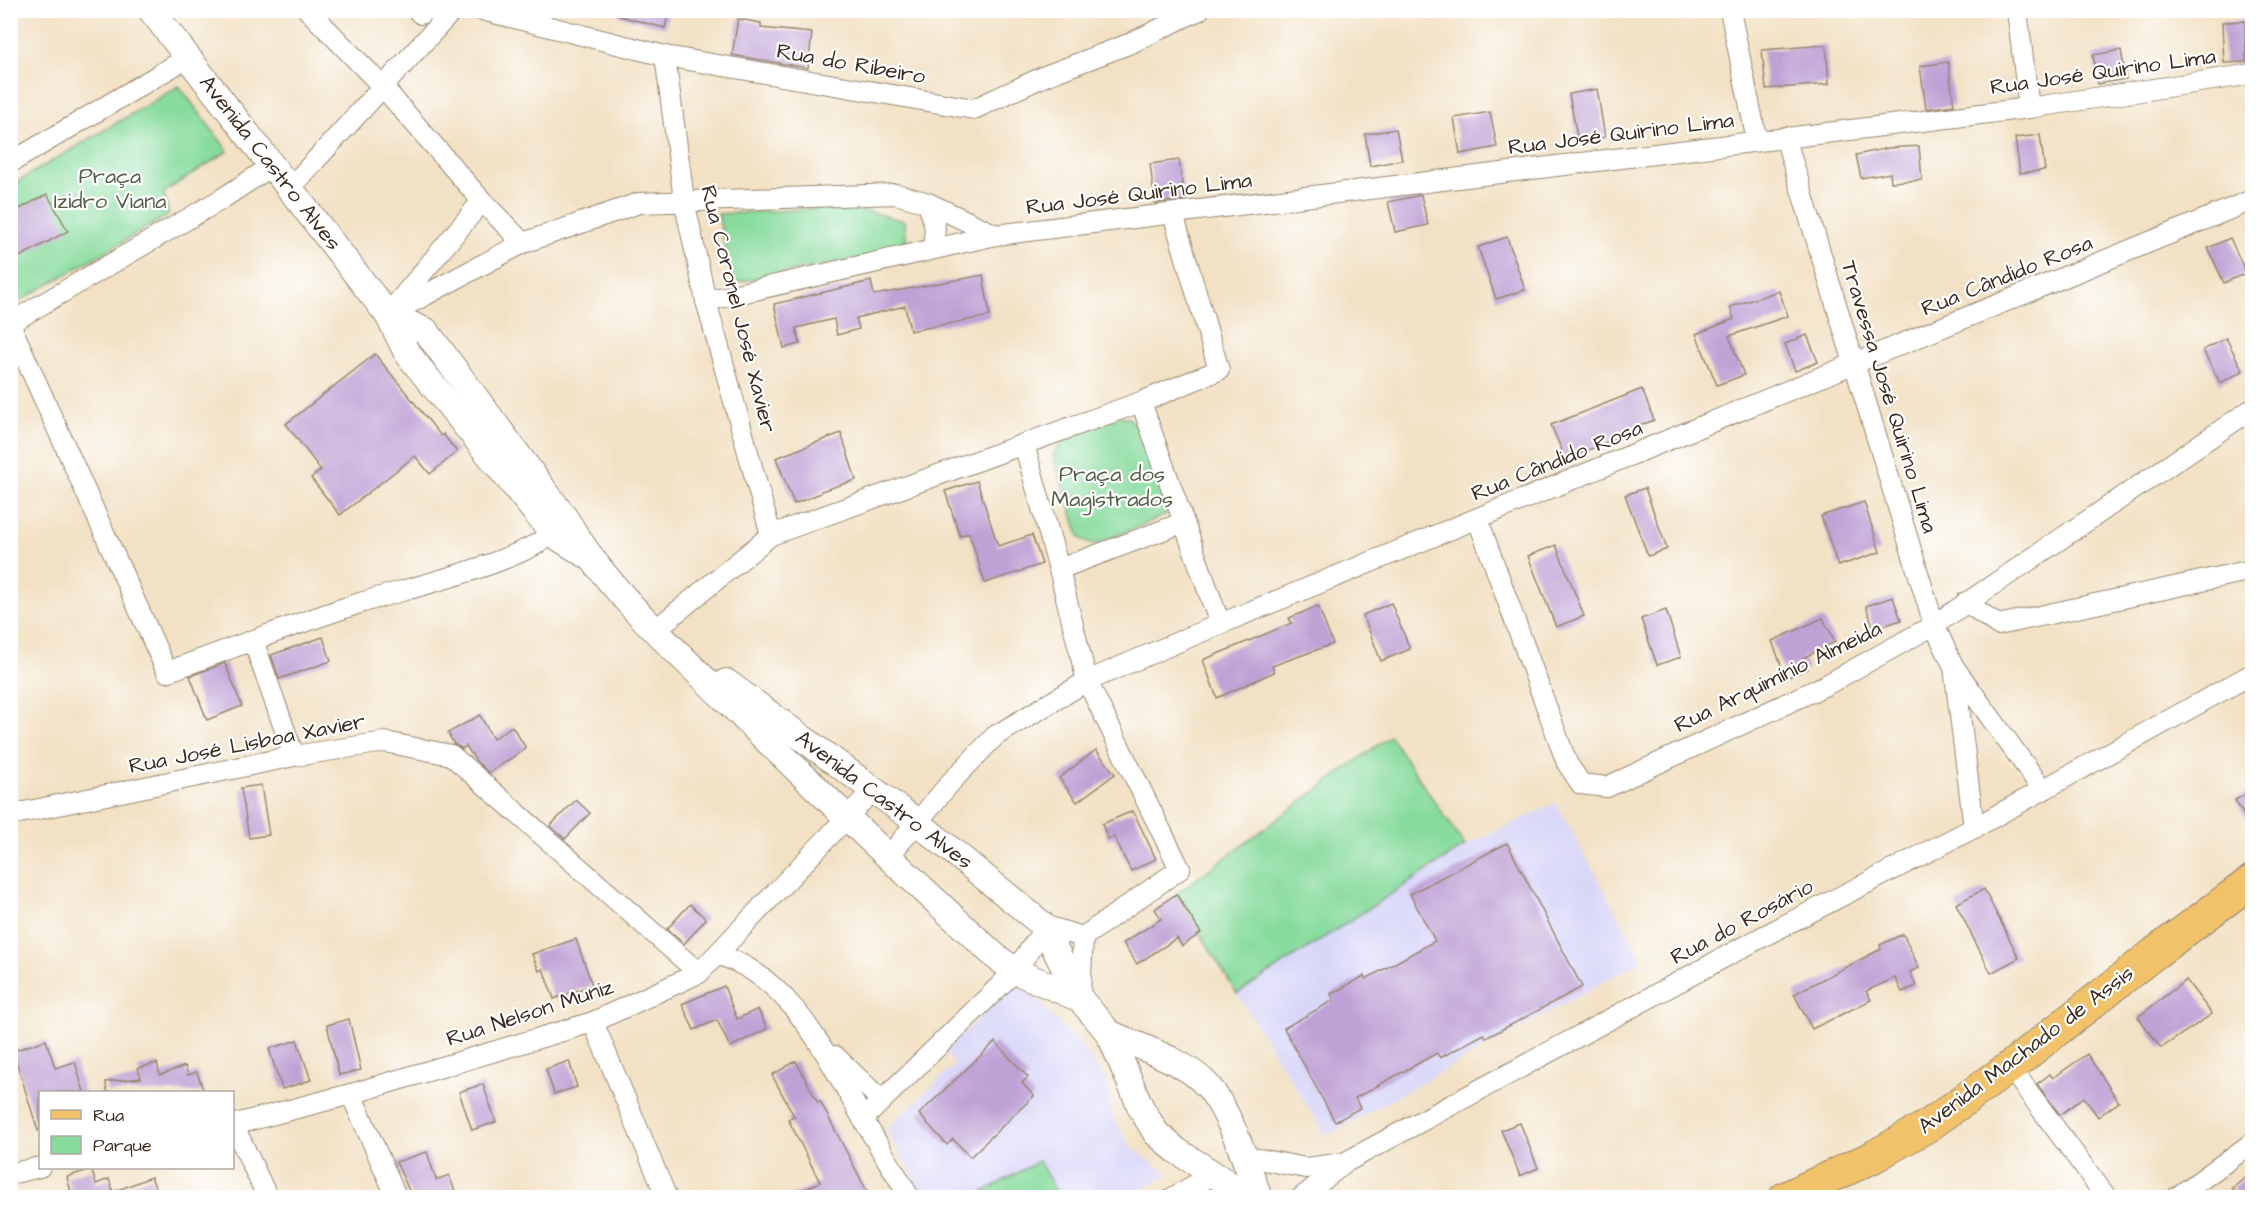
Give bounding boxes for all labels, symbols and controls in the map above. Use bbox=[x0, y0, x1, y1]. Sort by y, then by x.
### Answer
street label: Rua do Ribeiro bbox=[774, 36, 928, 92]
street label: Rua José Quirino Lima bbox=[1988, 41, 2218, 103]
street label: Avenida Castro Alves bbox=[192, 69, 348, 257]
street label: Rua José Quirino Lima bbox=[1506, 105, 1736, 163]
park label: Praça Izidro Viana bbox=[54, 161, 166, 217]
street label: Rua José Quirino Lima bbox=[1024, 165, 1254, 223]
street label: Rua Coronel José Xavier bbox=[692, 182, 784, 436]
street label: Rua Cândido Rosa bbox=[1917, 228, 2097, 324]
street label: Travessa José Quirino Lima bbox=[1833, 257, 1945, 537]
street label: Rua Cândido Rosa bbox=[1467, 413, 1647, 509]
park label: Praça dos Magistrados bbox=[1051, 459, 1173, 516]
street label: Rua Arquimínio Almeida bbox=[1669, 613, 1887, 741]
street label: Rua José Lisboa Xavier bbox=[126, 706, 368, 782]
street label: Avenida Castro Alves bbox=[789, 723, 979, 877]
street label: Rua do Rosário bbox=[1665, 871, 1819, 973]
street label: Avenida Machado de Assis bbox=[1911, 958, 2141, 1142]
street label: Rua Nelson Muniz bbox=[443, 971, 618, 1055]
legend bbox=[39, 1091, 234, 1169]
text: Rua bbox=[93, 1103, 124, 1128]
text: Parque bbox=[93, 1133, 152, 1158]

